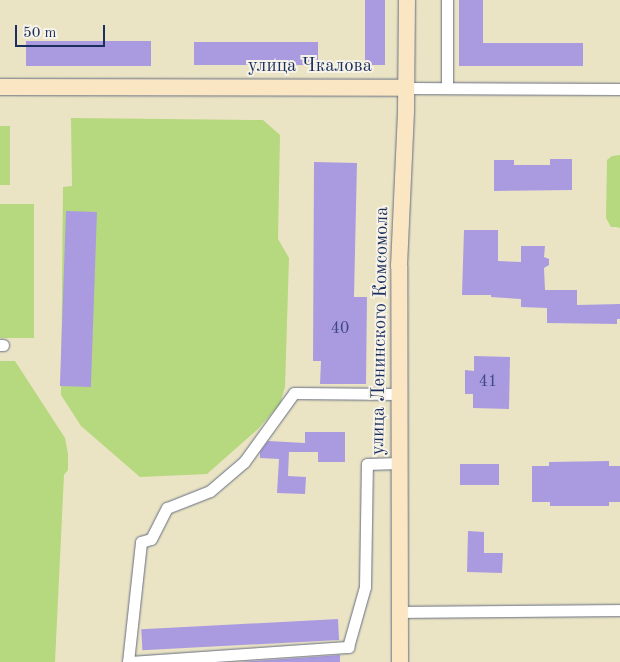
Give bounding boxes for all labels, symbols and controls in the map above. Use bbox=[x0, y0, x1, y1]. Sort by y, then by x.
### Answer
scale bar bbox=[18, 15, 108, 47]
text: 50 m bbox=[23, 26, 57, 41]
street label: улица Чкалова bbox=[248, 56, 372, 78]
street label: улица Ленинского Комсомола bbox=[367, 206, 395, 456]
house number: 40 bbox=[331, 319, 349, 339]
house number: 41 bbox=[479, 372, 497, 392]

